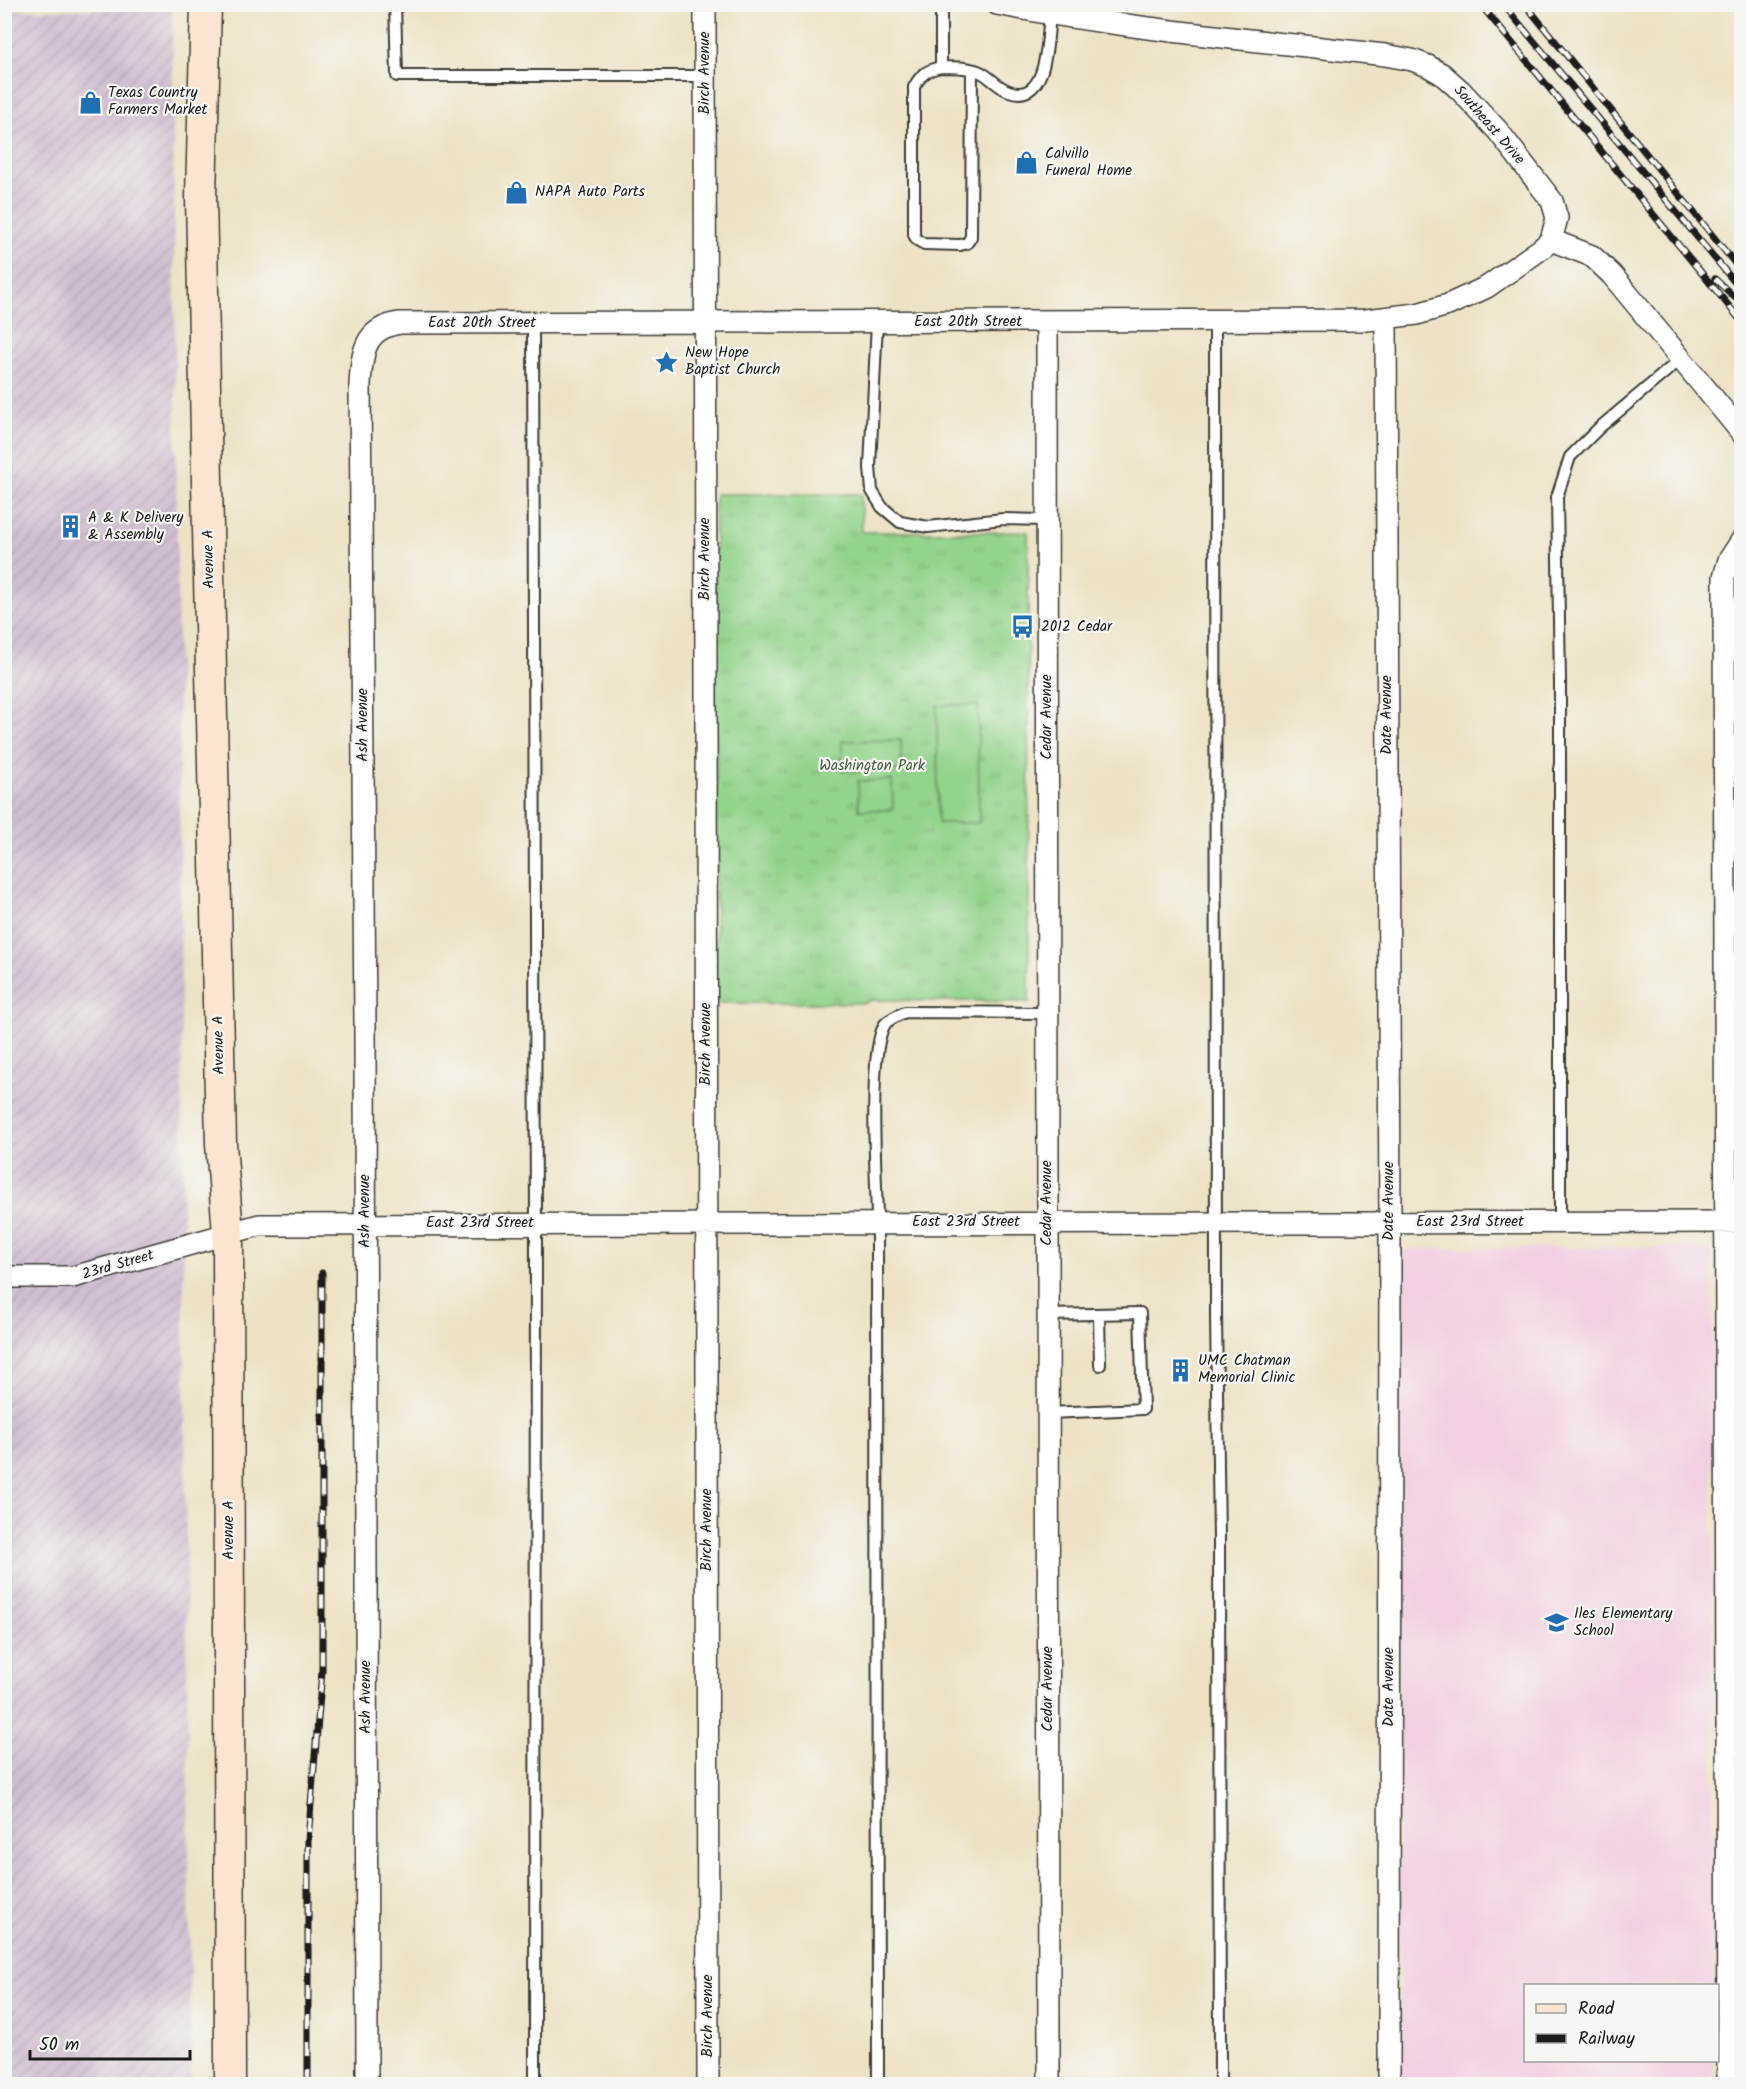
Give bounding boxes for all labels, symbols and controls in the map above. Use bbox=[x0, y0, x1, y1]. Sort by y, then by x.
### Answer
street label: Birch Avenue bbox=[693, 31, 717, 114]
street label: Southeast Drive bbox=[1447, 80, 1531, 170]
place label: Texas Country Farmers Market bbox=[108, 81, 208, 122]
shop icon: Texas Country Farmers Market bbox=[77, 89, 103, 115]
place label: Calvillo Funeral Home bbox=[1045, 142, 1132, 183]
shop icon: Calvillo Funeral Home bbox=[1014, 150, 1040, 176]
shop icon: NAPA Auto Parts bbox=[504, 179, 530, 205]
place label: NAPA Auto Parts bbox=[535, 180, 645, 204]
street label: East 20th Street bbox=[914, 310, 1022, 334]
street label: East 20th Street bbox=[428, 311, 536, 335]
place label: New Hope Baptist Church bbox=[685, 341, 780, 382]
place icon: New Hope Baptist Church bbox=[654, 349, 680, 375]
place label: A & K Delivery & Assembly bbox=[88, 506, 184, 547]
building icon: A & K Delivery & Assembly bbox=[57, 514, 83, 540]
street label: Birch Avenue bbox=[693, 517, 717, 600]
street label: Avenue A bbox=[196, 529, 222, 589]
bus stop icon: 2012 Cedar bbox=[1010, 614, 1036, 640]
place label: 2012 Cedar bbox=[1041, 615, 1113, 639]
street label: Cedar Avenue bbox=[1035, 674, 1059, 760]
street label: Date Avenue bbox=[1375, 675, 1399, 755]
street label: Ash Avenue bbox=[351, 688, 375, 762]
park label: Washington Park bbox=[819, 754, 926, 778]
street label: Birch Avenue bbox=[694, 1002, 718, 1085]
street label: Avenue A bbox=[206, 1015, 232, 1075]
street label: Cedar Avenue bbox=[1035, 1160, 1059, 1246]
street label: Date Avenue bbox=[1377, 1161, 1401, 1241]
street label: Ash Avenue bbox=[353, 1174, 377, 1248]
street label: East 23rd Street bbox=[912, 1210, 1020, 1234]
street label: East 23rd Street bbox=[1416, 1210, 1524, 1234]
street label: East 23rd Street bbox=[426, 1211, 534, 1235]
street label: 23rd Street bbox=[79, 1243, 157, 1287]
place label: UMC Chatman Memorial Clinic bbox=[1198, 1349, 1295, 1390]
building icon: UMC Chatman Memorial Clinic bbox=[1167, 1357, 1193, 1383]
street label: Birch Avenue bbox=[695, 1488, 719, 1571]
street label: Avenue A bbox=[217, 1500, 241, 1560]
place label: Iles Elementary School bbox=[1574, 1602, 1673, 1643]
school or university icon: Iles Elementary School bbox=[1543, 1610, 1569, 1636]
street label: Cedar Avenue bbox=[1036, 1646, 1060, 1732]
street label: Date Avenue bbox=[1377, 1647, 1401, 1727]
street label: Ash Avenue bbox=[354, 1660, 378, 1734]
street label: Birch Avenue bbox=[696, 1974, 720, 2057]
legend bbox=[1524, 1984, 1719, 2062]
text: Road bbox=[1578, 1995, 1615, 2024]
scale bar bbox=[30, 2023, 190, 2061]
text: Railway bbox=[1578, 2025, 1635, 2054]
text: 50 m bbox=[39, 2031, 79, 2060]

